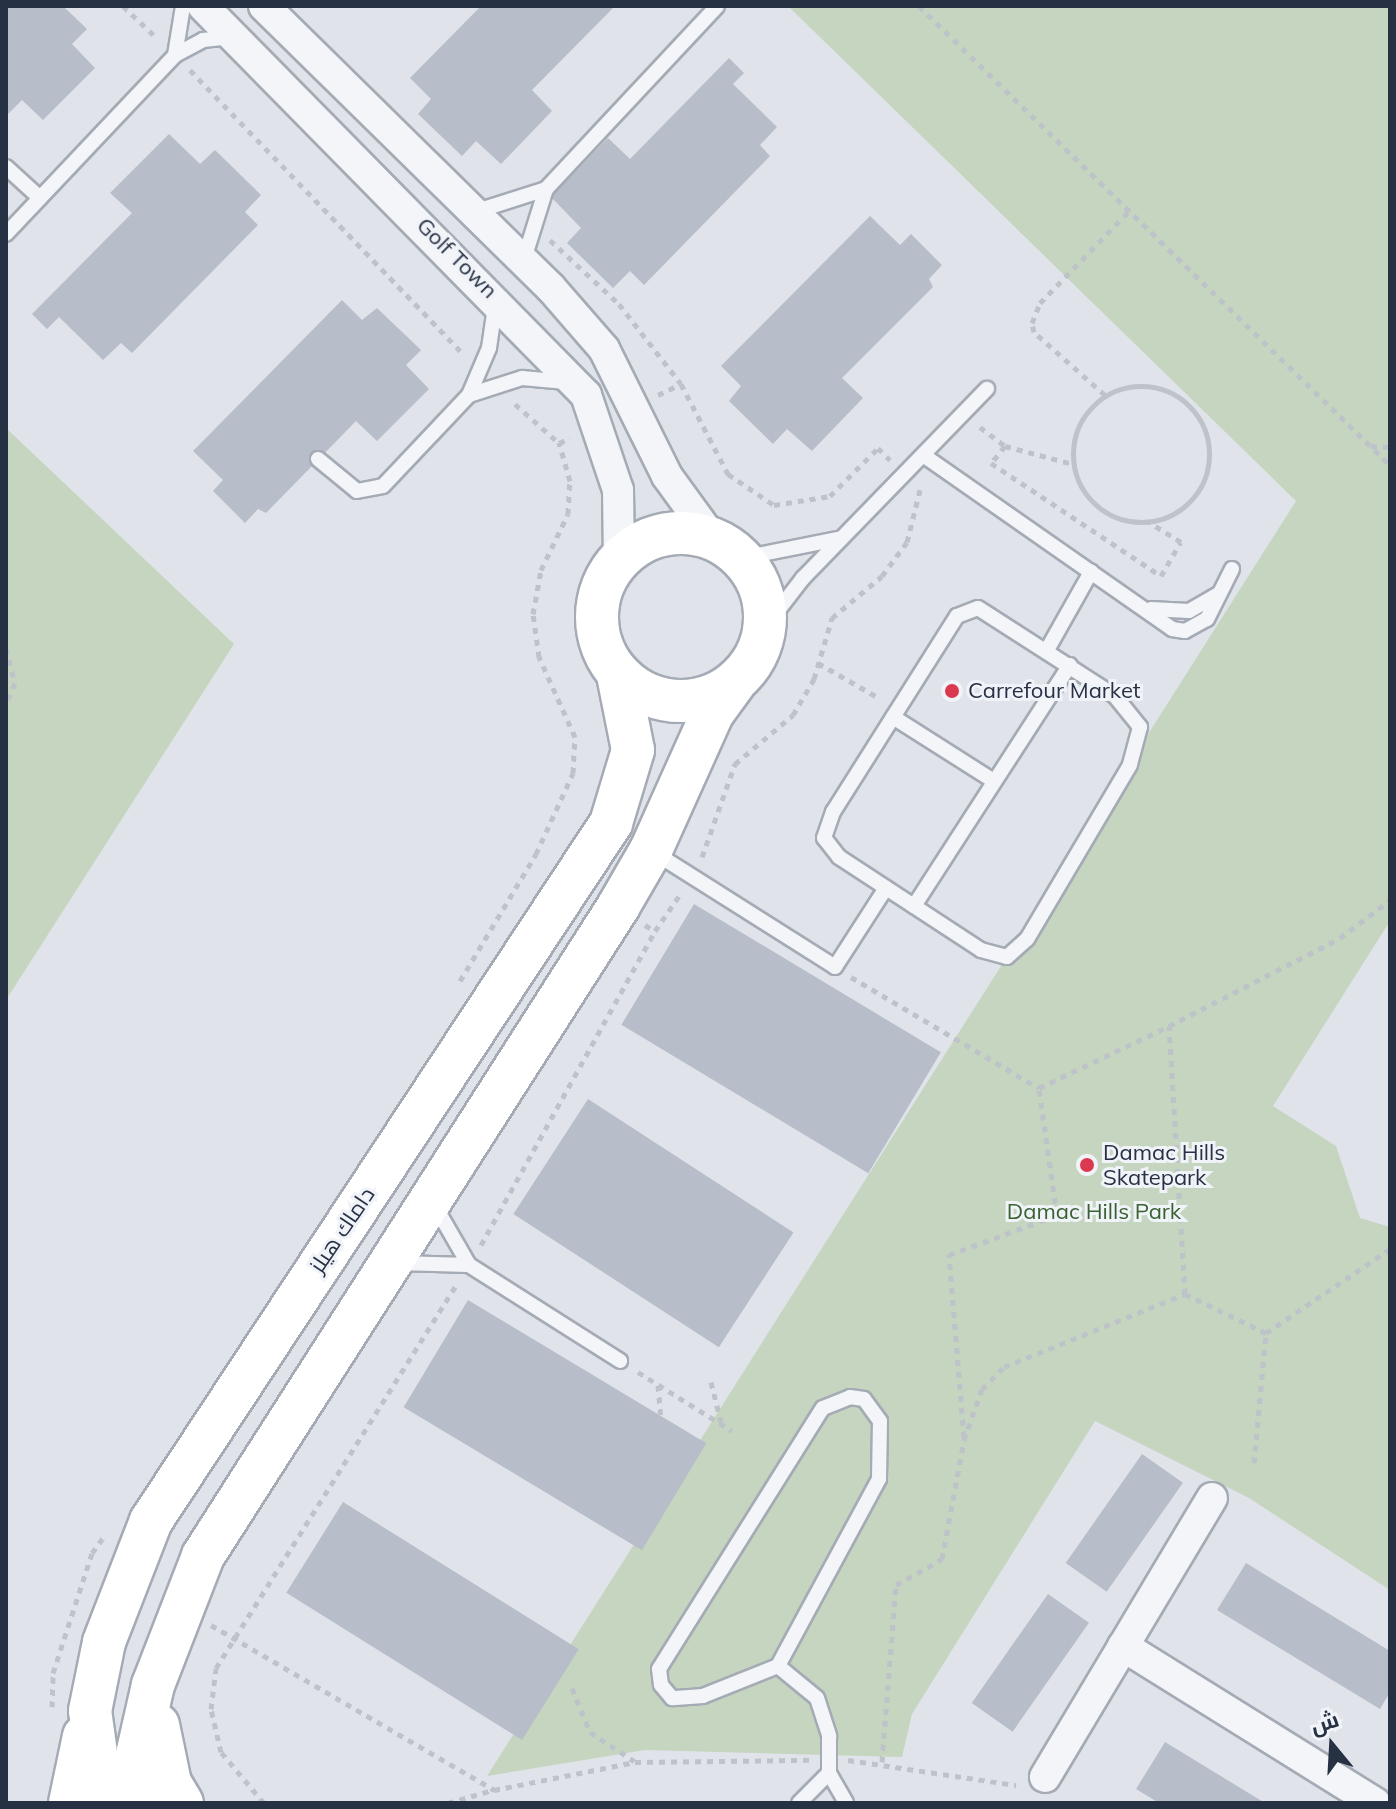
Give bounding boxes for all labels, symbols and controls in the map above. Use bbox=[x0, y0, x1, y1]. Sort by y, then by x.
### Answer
street label: Golf Town bbox=[411, 212, 503, 304]
place label: Carrefour Market bbox=[968, 678, 1141, 704]
marker: Carrefour Market bbox=[943, 682, 961, 700]
place label: Damac Hills Skatepark bbox=[1103, 1139, 1225, 1190]
marker: Damac Hills Skatepark bbox=[1078, 1156, 1096, 1174]
street label: داماك هيلز bbox=[304, 1182, 380, 1278]
park label: Damac Hills Park bbox=[1007, 1199, 1181, 1225]
text: ش bbox=[1307, 1704, 1342, 1740]
north arrow bbox=[1292, 1705, 1372, 1785]

